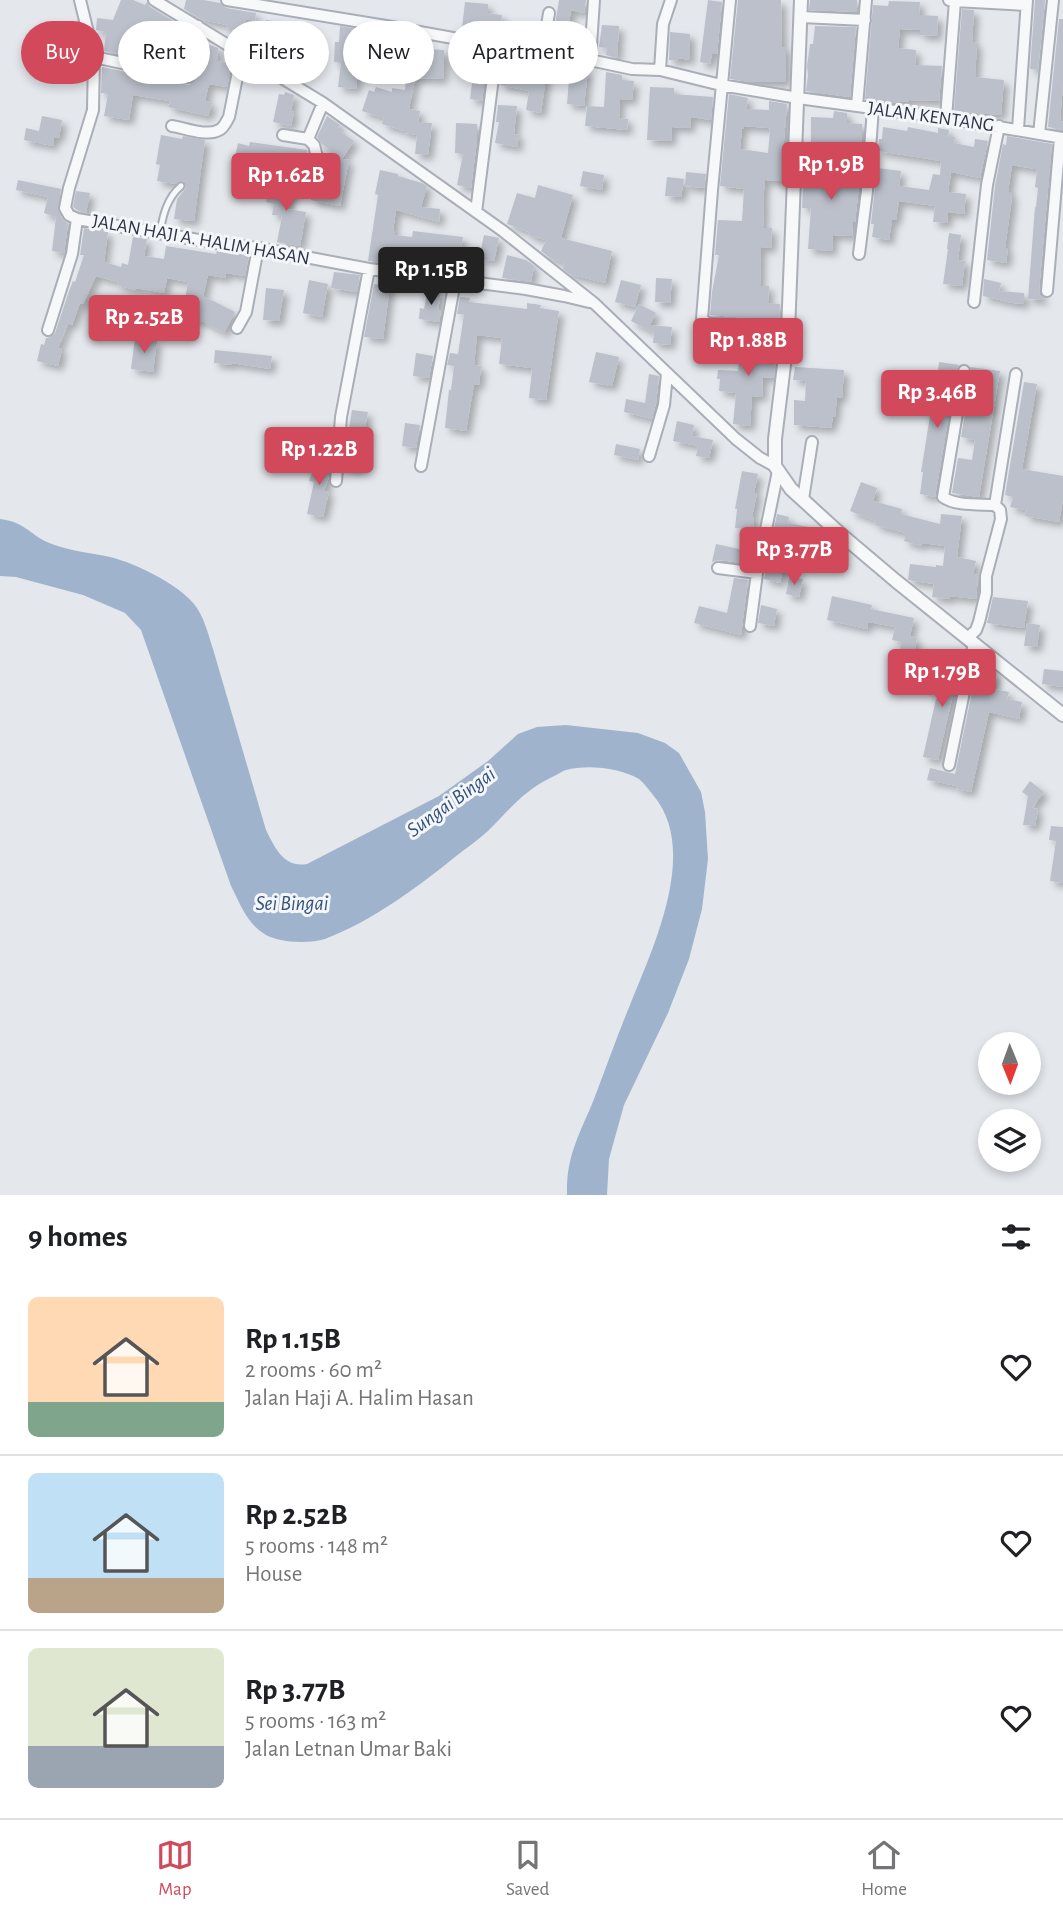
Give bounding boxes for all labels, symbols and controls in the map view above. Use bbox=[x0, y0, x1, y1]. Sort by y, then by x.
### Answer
chip: Buy bbox=[21, 21, 104, 84]
chip: Rent bbox=[118, 21, 210, 84]
chip: Filters bbox=[224, 21, 329, 84]
chip: New bbox=[343, 21, 434, 84]
chip: Apartment bbox=[448, 21, 598, 84]
street label: JALAN KENTANG bbox=[867, 99, 995, 135]
pin: Rp 1.9B bbox=[766, 142, 896, 202]
text: Rp 1.9B bbox=[798, 153, 864, 176]
pin: Rp 1.62B bbox=[214, 154, 358, 213]
text: Rp 1.62B bbox=[247, 164, 325, 187]
street label: JALAN HAJI A. HALIM HASAN bbox=[91, 212, 311, 268]
pin: Rp 1.15B bbox=[359, 247, 503, 307]
text: Rp 1.15B bbox=[394, 258, 468, 281]
pin: Rp 2.52B bbox=[72, 296, 216, 355]
text: Rp 2.52B bbox=[105, 306, 183, 329]
pin: Rp 1.88B bbox=[676, 318, 820, 378]
text: Rp 1.88B bbox=[709, 329, 787, 352]
pin: Rp 3.46B bbox=[865, 370, 1009, 430]
text: Rp 3.46B bbox=[897, 381, 977, 404]
pin: Rp 1.22B bbox=[247, 428, 391, 487]
text: Rp 1.22B bbox=[280, 438, 358, 461]
pin: Rp 3.77B bbox=[722, 528, 866, 587]
text: Rp 3.77B bbox=[756, 538, 832, 561]
pin: Rp 1.79B bbox=[870, 650, 1014, 709]
text: Rp 1.79B bbox=[904, 660, 980, 683]
water label: Sungai Bingai bbox=[403, 763, 499, 841]
water label: Sei Bingai bbox=[256, 893, 329, 914]
north arrow bbox=[978, 1032, 1041, 1096]
map controls bbox=[978, 1032, 1041, 1172]
button: layers bbox=[978, 1109, 1041, 1172]
icon: filters bbox=[997, 1218, 1035, 1256]
text: 9 homes bbox=[28, 1222, 128, 1252]
text: Rp 1.15B bbox=[245, 1324, 341, 1354]
icon: home bbox=[84, 1325, 168, 1409]
icon: heart bbox=[997, 1348, 1035, 1386]
text: 2 rooms · 60 m² bbox=[245, 1359, 382, 1382]
text: Jalan Haji A. Halim Hasan bbox=[245, 1387, 474, 1410]
text: Rp 2.52B bbox=[245, 1500, 348, 1530]
icon: home bbox=[84, 1501, 168, 1585]
icon: heart bbox=[997, 1524, 1035, 1562]
text: 5 rooms · 148 m² bbox=[245, 1535, 388, 1558]
text: House bbox=[245, 1563, 302, 1586]
text: Rp 3.77B bbox=[245, 1675, 345, 1705]
icon: home bbox=[84, 1676, 168, 1760]
icon: heart bbox=[997, 1699, 1035, 1737]
text: 5 rooms · 163 m² bbox=[245, 1710, 386, 1733]
text: Jalan Letnan Umar Baki bbox=[245, 1738, 452, 1761]
tab: Map bbox=[156, 1836, 194, 1901]
tab: Saved bbox=[506, 1836, 549, 1901]
tab: Home bbox=[861, 1836, 907, 1901]

